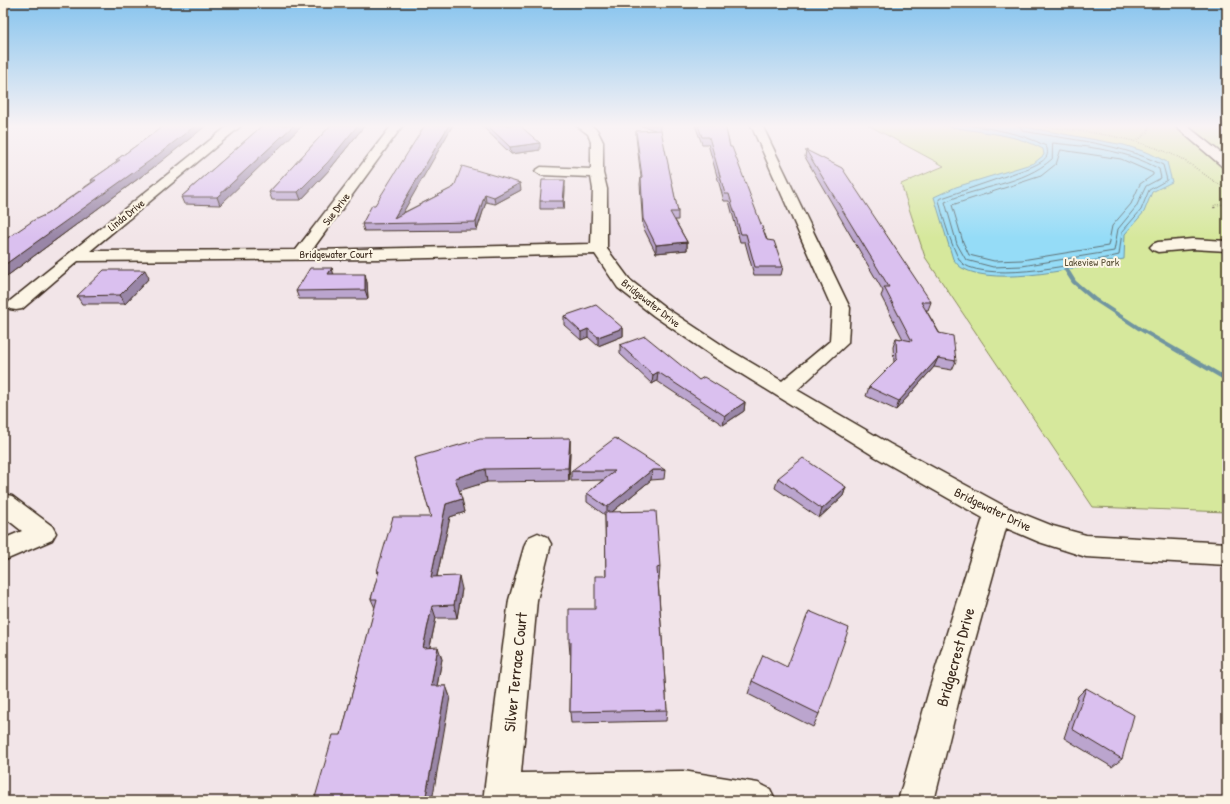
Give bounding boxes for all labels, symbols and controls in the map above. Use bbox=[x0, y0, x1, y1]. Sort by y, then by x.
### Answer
street label: Sue Drive bbox=[319, 189, 353, 228]
street label: Linda Drive bbox=[105, 196, 148, 234]
street label: Bridgewater Court bbox=[299, 247, 373, 261]
park label: Lakeview Park bbox=[1065, 255, 1120, 269]
street label: Bridgewater Drive bbox=[619, 276, 684, 331]
street label: Bridgewater Drive bbox=[951, 483, 1035, 535]
street label: Bridgecrest Drive bbox=[930, 604, 980, 709]
street label: Silver Terrace Court bbox=[498, 611, 532, 733]

